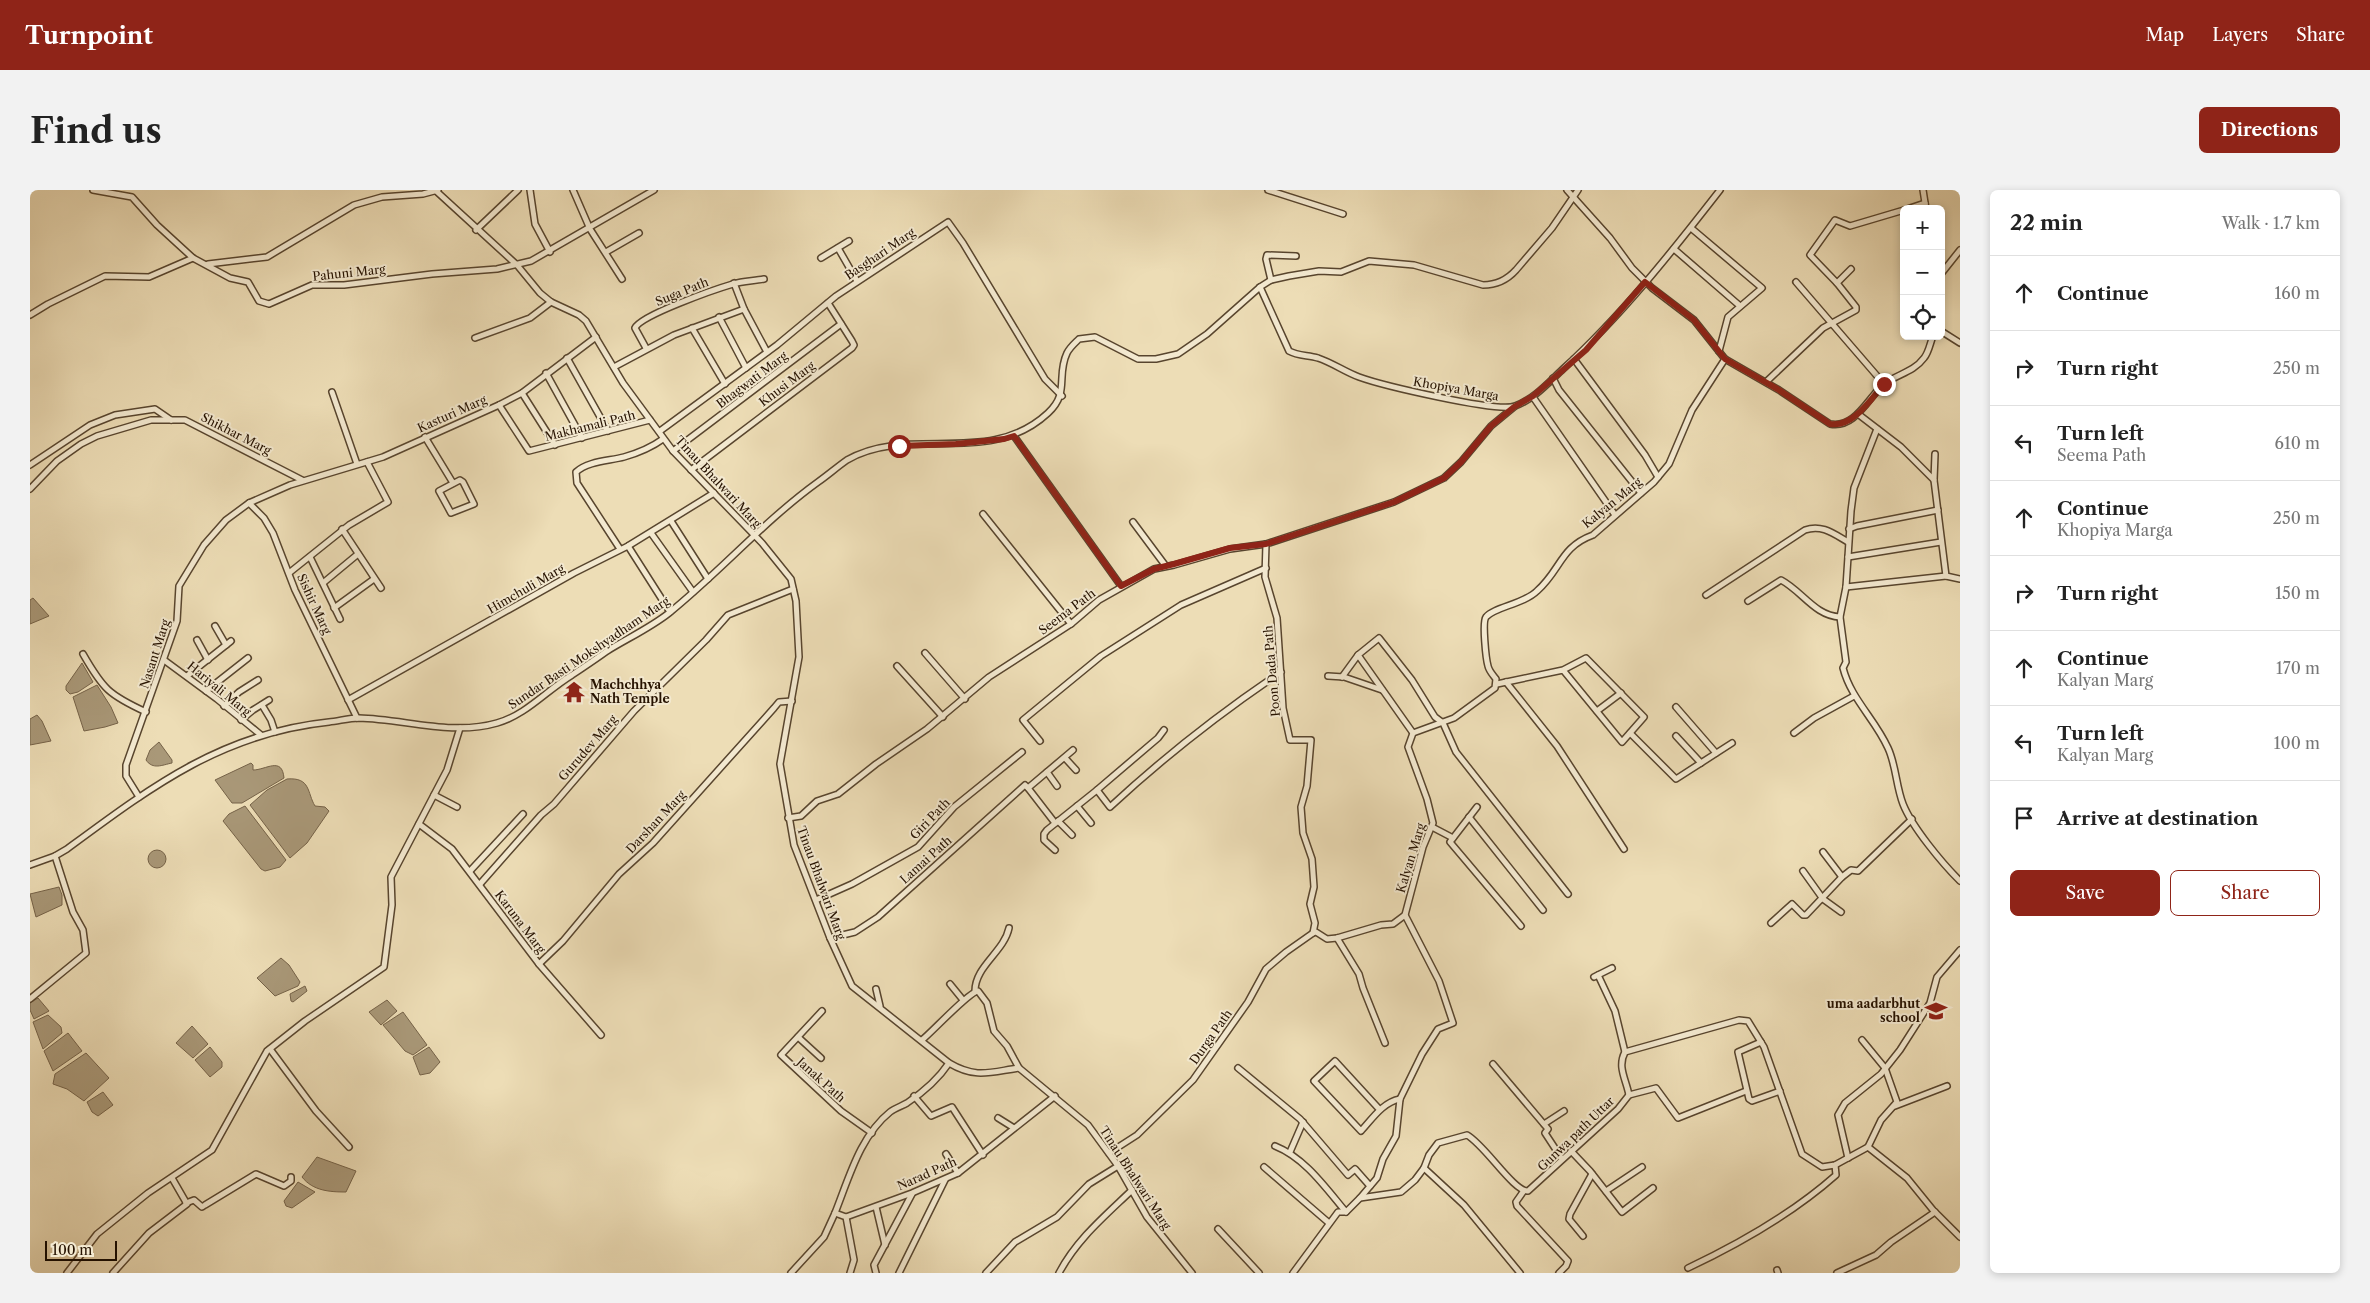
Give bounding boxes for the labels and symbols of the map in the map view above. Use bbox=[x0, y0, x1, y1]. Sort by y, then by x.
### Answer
street label: Basghari Marg bbox=[842, 224, 918, 283]
street label: Pahuni Marg bbox=[312, 261, 387, 284]
street label: Suga Path bbox=[653, 274, 711, 309]
street label: Bhagwati Marg bbox=[713, 348, 791, 411]
street label: Khusi Marg bbox=[756, 357, 818, 409]
route end bbox=[1873, 373, 1896, 396]
street label: Khopiya Marga bbox=[1412, 374, 1501, 404]
street label: Kasturi Marg bbox=[415, 391, 489, 435]
street label: Makhamali Path bbox=[543, 407, 637, 444]
street label: Shikhar Marg bbox=[199, 409, 274, 458]
street label: Tinau Bhalwari Marg bbox=[672, 433, 765, 531]
route start bbox=[888, 435, 911, 458]
street label: Kalyan Marg bbox=[1579, 474, 1645, 531]
street label: Himchuli Marg bbox=[485, 560, 567, 617]
street label: Sishir Marg bbox=[294, 571, 335, 637]
street label: Seema Path bbox=[1035, 585, 1098, 638]
street label: Sundar Basti Mokshyadham Marg bbox=[505, 593, 673, 712]
street label: Nasant Marg bbox=[136, 617, 173, 690]
street label: Poon Dada Path bbox=[1260, 624, 1283, 717]
street label: Hariyali Marg bbox=[184, 658, 255, 719]
place label: Machchhya Nath Temple bbox=[590, 677, 670, 706]
temple icon: Machchhya Nath Temple bbox=[561, 679, 587, 705]
street label: Gurudev Marg bbox=[555, 711, 621, 784]
street label: Darshan Marg bbox=[623, 787, 689, 856]
street label: Giri Path bbox=[907, 795, 953, 842]
street label: Kalyan Marg bbox=[1393, 820, 1428, 895]
street label: Tinau Bhalwari Marg bbox=[794, 824, 849, 942]
street label: Lamai Path bbox=[897, 832, 955, 887]
street label: Karuna Marg bbox=[492, 887, 549, 957]
place label: uma aadarbhut school bbox=[1827, 996, 1920, 1025]
school or university icon: uma aadarbhut school bbox=[1923, 998, 1949, 1024]
street label: Durga Path bbox=[1186, 1006, 1235, 1067]
street label: Janak Path bbox=[793, 1053, 849, 1106]
street label: Gunwa path Uttar bbox=[1534, 1093, 1617, 1174]
street label: Tinau Bhalwari Marg bbox=[1096, 1123, 1175, 1233]
street label: Narad Path bbox=[895, 1154, 959, 1193]
scale bar bbox=[45, 1238, 118, 1261]

